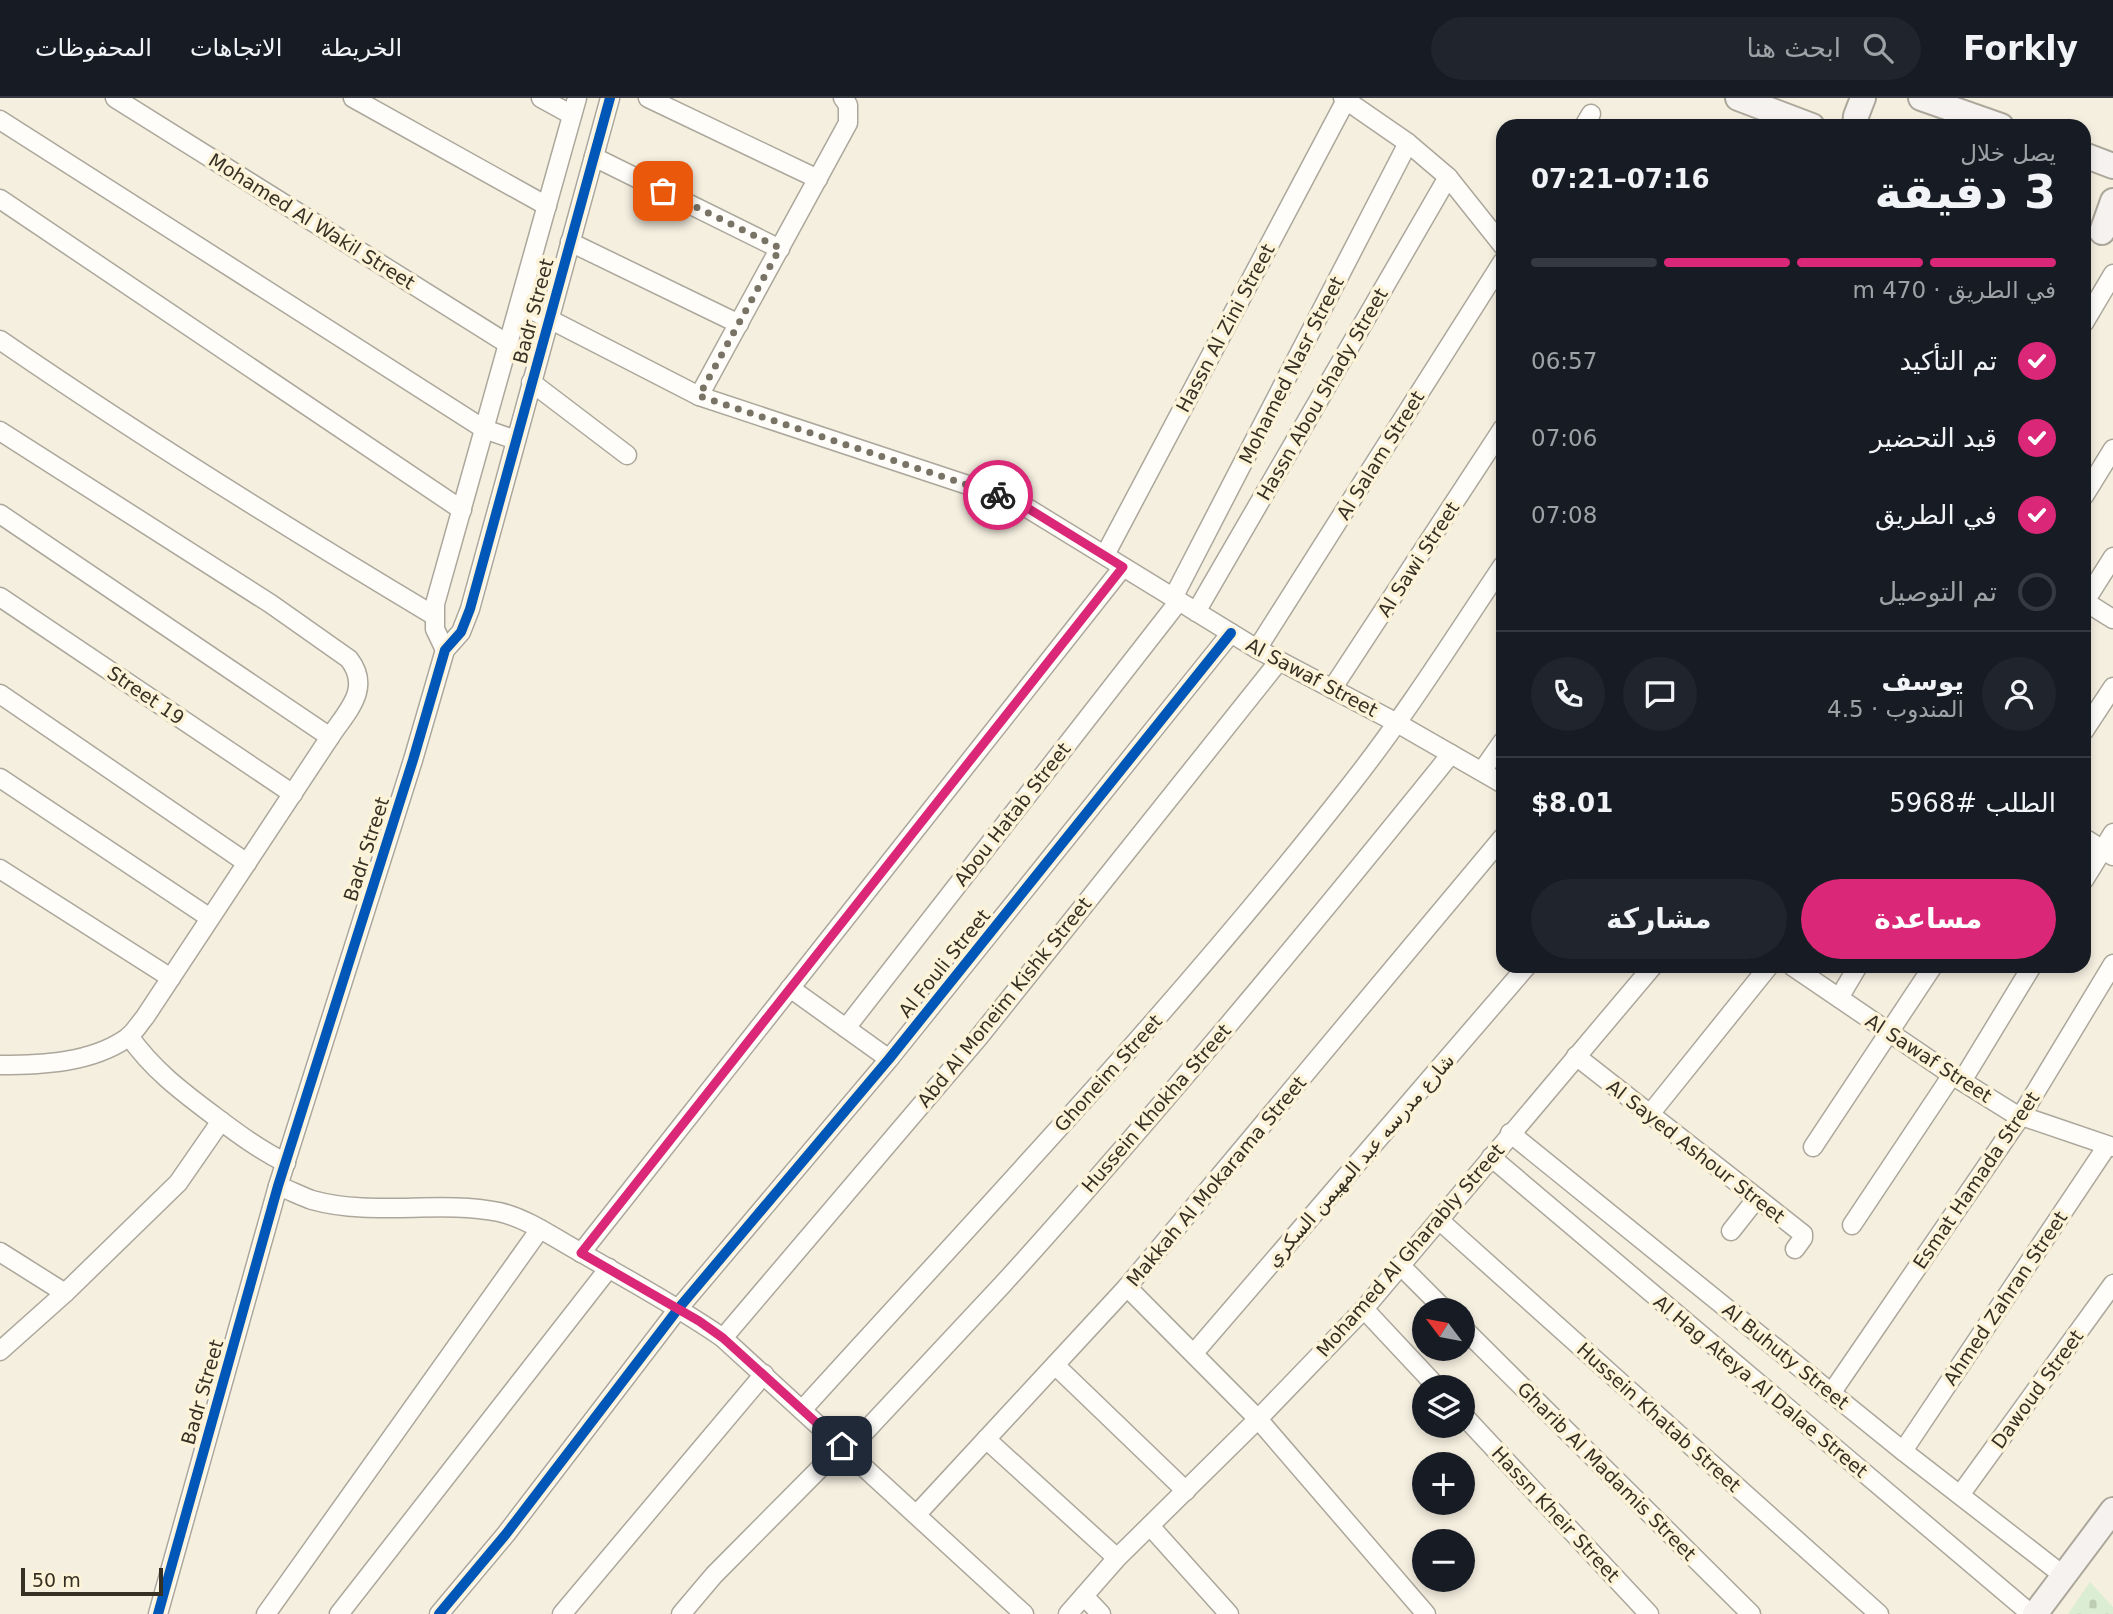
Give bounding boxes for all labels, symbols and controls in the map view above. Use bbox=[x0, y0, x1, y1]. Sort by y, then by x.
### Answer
search box bbox=[1431, 17, 1921, 80]
icon: search bbox=[1859, 29, 1897, 67]
text: Forkly bbox=[1963, 29, 2078, 68]
text: ابحث هنا bbox=[1747, 33, 1841, 63]
text: المحفوظات bbox=[35, 34, 152, 62]
text: الاتجاهات bbox=[190, 34, 282, 62]
text: الخريطة bbox=[320, 34, 402, 62]
text: يصل خلال bbox=[1960, 140, 2056, 166]
street label: Mohamed Al Wakil Street bbox=[205, 148, 419, 294]
pin bbox=[633, 161, 693, 221]
text: 07:16–07:21 bbox=[1531, 164, 1710, 194]
text: 3 دقيقة bbox=[1874, 165, 2056, 219]
icon: bag bbox=[644, 172, 682, 210]
street label: Hassn Al Zini Street bbox=[1171, 240, 1279, 416]
street label: Badr Street bbox=[508, 256, 558, 366]
street label: Mohamed Nasr Street bbox=[1234, 273, 1348, 467]
text: في الطريق · 470 m bbox=[1852, 277, 2056, 303]
street label: Hassn Abou Shady Street bbox=[1252, 284, 1392, 504]
icon: check bbox=[2018, 342, 2056, 380]
text: تم التأكيد bbox=[1899, 346, 1997, 376]
text: 06:57 bbox=[1531, 348, 1597, 374]
street label: Al Salam Street bbox=[1332, 387, 1428, 523]
icon: check bbox=[2018, 419, 2056, 457]
text: قيد التحضير bbox=[1870, 423, 1997, 453]
text: 07:06 bbox=[1531, 425, 1597, 451]
courier bbox=[963, 460, 1033, 530]
icon: bike bbox=[979, 476, 1017, 514]
icon: check bbox=[2018, 496, 2056, 534]
street label: Al Sawi Street bbox=[1373, 497, 1463, 621]
text: في الطريق bbox=[1875, 500, 1997, 530]
text: 07:08 bbox=[1531, 502, 1597, 528]
text: تم التوصيل bbox=[1878, 577, 1997, 607]
street label: Al Sawaf Street bbox=[1243, 633, 1381, 721]
button: phone bbox=[1531, 657, 1605, 731]
button: chat bbox=[1623, 657, 1697, 731]
button: person bbox=[1982, 657, 2056, 731]
street label: Street 19 bbox=[103, 661, 189, 729]
text: يوسف bbox=[1881, 666, 1964, 696]
text: المندوب · 4.5 bbox=[1827, 696, 1964, 722]
street label: Abou Hatab Street bbox=[949, 738, 1075, 890]
text: $8.01 bbox=[1531, 788, 1613, 818]
text: الطلب #5968 bbox=[1889, 788, 2056, 818]
street label: Badr Street bbox=[339, 794, 393, 904]
button: مشاركة bbox=[1531, 879, 1787, 959]
button: مساعدة bbox=[1801, 879, 2056, 959]
street label: Abd Al Moneim Kishk Street bbox=[913, 893, 1095, 1111]
street label: Al Fouli Street bbox=[894, 905, 994, 1021]
street label: Al Sawaf Street bbox=[1862, 1009, 1996, 1107]
street label: Ghoneim Street bbox=[1050, 1010, 1166, 1136]
street label: Hussein Khokha Street bbox=[1077, 1019, 1235, 1197]
street label: شارع مدرسه عبد المهيمن السكري bbox=[1262, 1049, 1459, 1272]
street label: Makkah Al Mokarama Street bbox=[1122, 1071, 1310, 1291]
street label: Al Sayed Ashour Street bbox=[1603, 1075, 1789, 1227]
street label: Esmat Hamada Street bbox=[1908, 1087, 2044, 1273]
street label: Mohamed Al Gharably Street bbox=[1312, 1139, 1508, 1361]
street label: Ahmed Zahran Street bbox=[1938, 1207, 2072, 1389]
street label: Al Hag Ateya Al Dalae Street bbox=[1650, 1290, 1872, 1482]
north arrow bbox=[1412, 1298, 1475, 1362]
map controls bbox=[1412, 1298, 1475, 1592]
street label: Al Buhuty Street bbox=[1718, 1298, 1854, 1414]
street label: Dawoud Street bbox=[1987, 1325, 2087, 1453]
street label: Badr Street bbox=[176, 1337, 228, 1447]
street label: Hussein Khatab Street bbox=[1573, 1338, 1745, 1496]
button: layers bbox=[1412, 1375, 1475, 1438]
street label: Gharib Al Madamis Street bbox=[1513, 1377, 1701, 1565]
pin bbox=[812, 1416, 872, 1476]
icon: home bbox=[823, 1427, 861, 1465]
street label: Hassn Kheir Street bbox=[1488, 1442, 1624, 1586]
button: + bbox=[1412, 1452, 1475, 1515]
button: − bbox=[1412, 1529, 1475, 1592]
scale bar bbox=[21, 1565, 163, 1597]
text: 50 m bbox=[32, 1569, 81, 1591]

